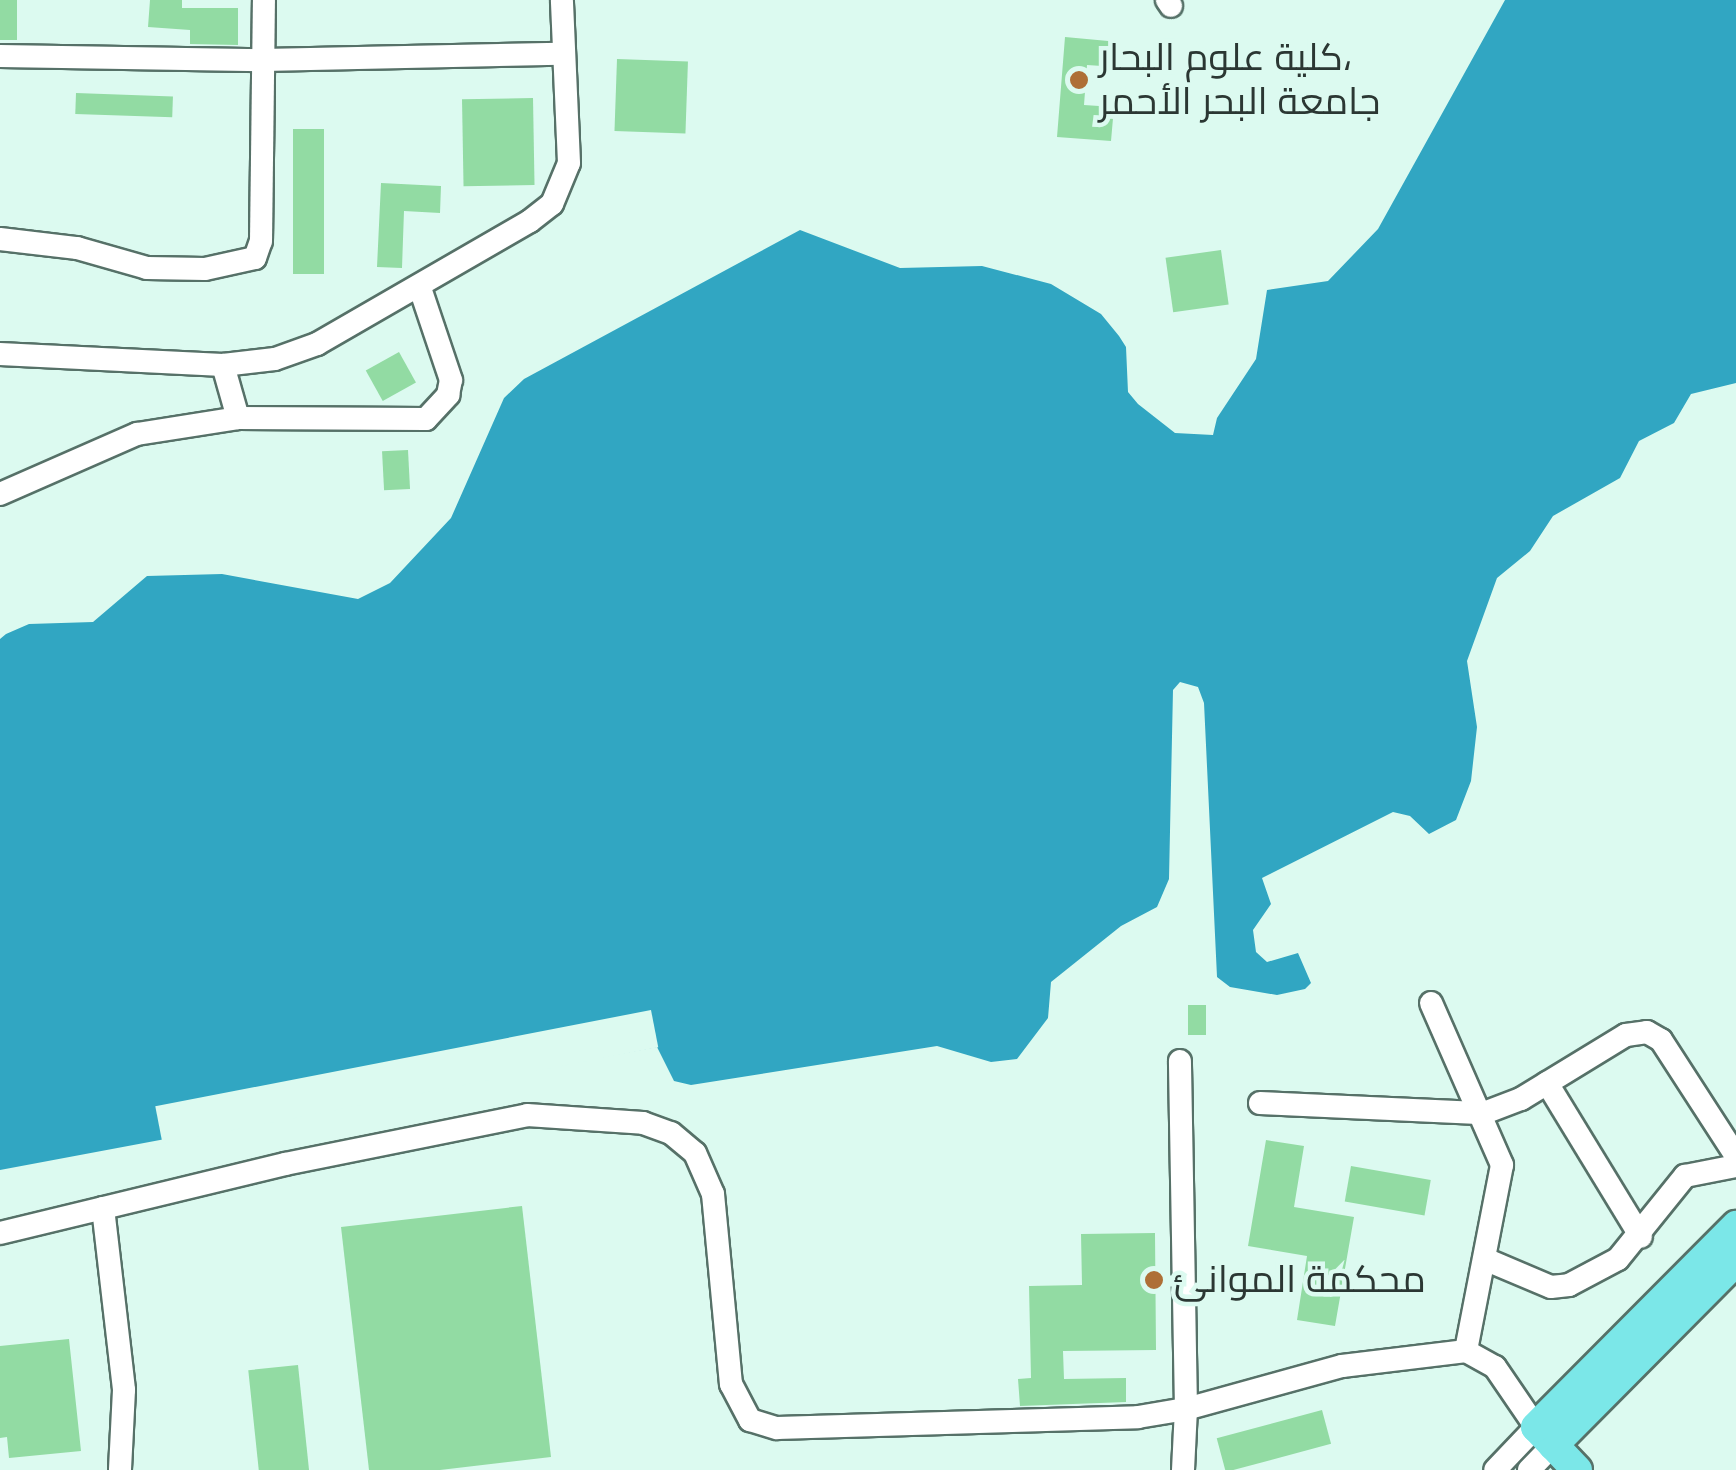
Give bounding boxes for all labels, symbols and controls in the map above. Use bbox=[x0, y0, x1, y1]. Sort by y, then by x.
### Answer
place label: كلية علوم البحار، جامعة البحر الأحمر bbox=[1099, 35, 1380, 124]
marker: كلية علوم البحار، جامعة البحر الأحمر bbox=[1068, 69, 1090, 91]
place label: محكمة الموانئ bbox=[1174, 1257, 1426, 1303]
marker: محكمة الموانئ bbox=[1143, 1269, 1165, 1291]

